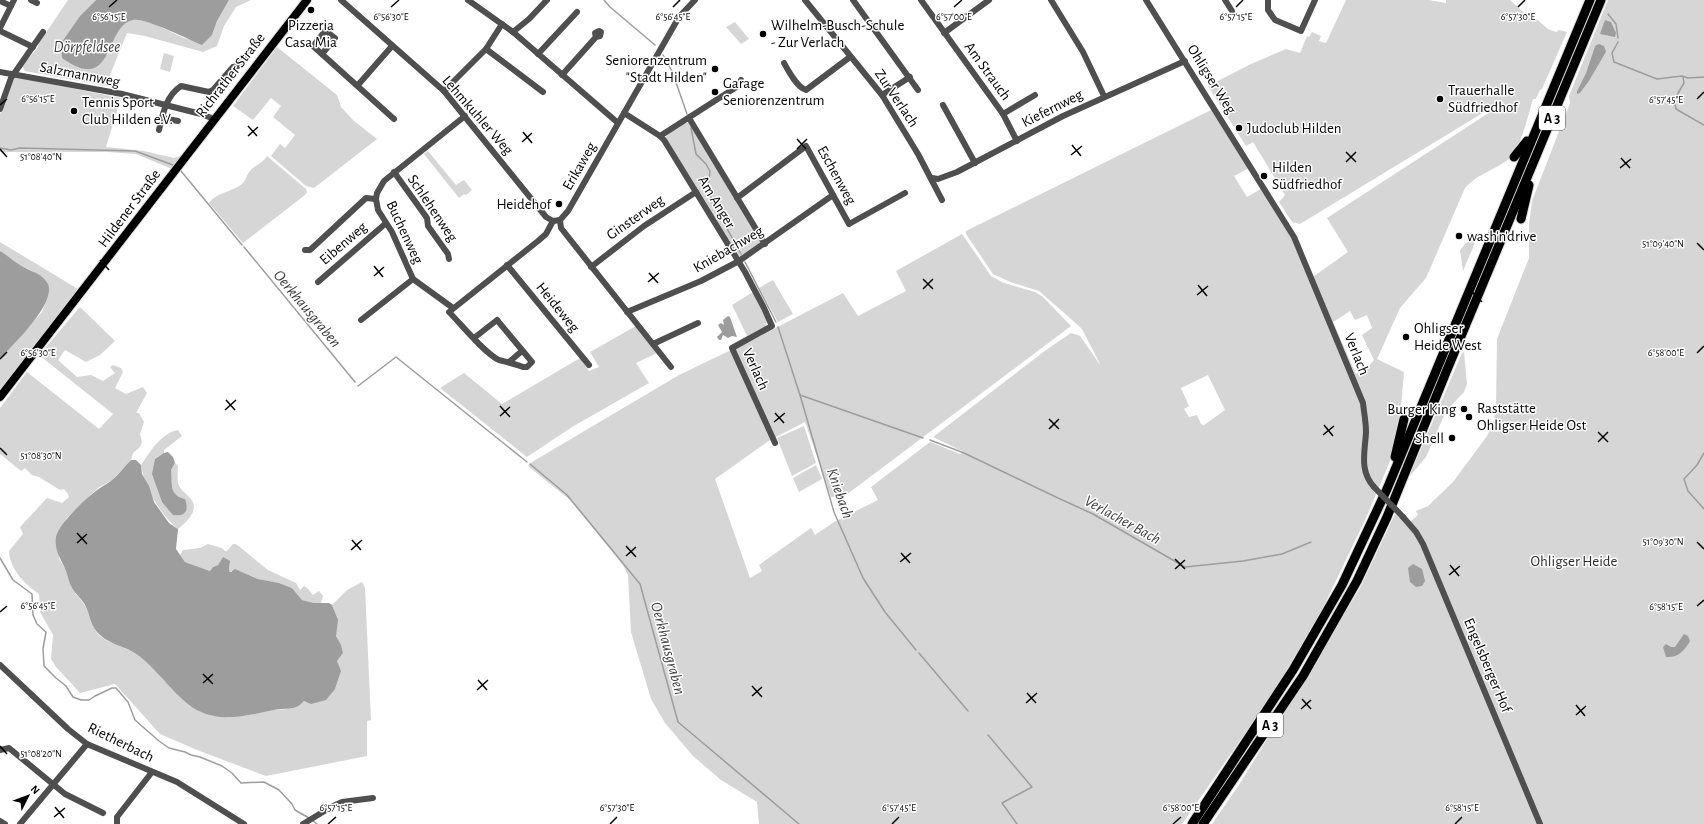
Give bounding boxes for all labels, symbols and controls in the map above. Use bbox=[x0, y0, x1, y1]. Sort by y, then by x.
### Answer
marker: Pizzeria Casa Mia bbox=[306, 5, 316, 15]
text: 6°56'15"E bbox=[92, 12, 126, 22]
text: 6°56'30"E bbox=[373, 12, 409, 22]
text: 6°56'45"E bbox=[656, 12, 691, 22]
text: 6°57'00"E bbox=[936, 12, 972, 22]
text: 6°57'15"E bbox=[1220, 12, 1253, 22]
text: 6°57'30"E bbox=[1501, 12, 1536, 22]
place label: Pizzeria Casa Mia bbox=[285, 18, 337, 50]
place label: Wilhelm-Busch-Schule - Zur Verlach bbox=[771, 18, 904, 50]
marker: Wilhelm-Busch-Schule - Zur Verlach bbox=[758, 29, 768, 39]
street label: Richrather Straße bbox=[193, 30, 268, 120]
water label: Dörpfeldsee bbox=[54, 39, 120, 56]
street label: Am Strauch bbox=[962, 39, 1014, 103]
street label: Ohligser Weg bbox=[1184, 42, 1239, 117]
place label: Seniorenzentrum "Stadt Hilden" bbox=[605, 53, 707, 85]
street label: Salzmannweg bbox=[39, 59, 122, 90]
marker: Seniorenzentrum "Stadt Hilden" bbox=[710, 64, 720, 74]
street label: Zur Verlach bbox=[872, 67, 921, 130]
street label: Lehmkuhler Weg bbox=[439, 73, 516, 158]
place label: Garage Seniorenzentrum bbox=[723, 76, 825, 108]
place label: Trauerhalle Südfriedhof bbox=[1448, 83, 1519, 115]
street label: Kiefernweg bbox=[1019, 86, 1086, 130]
marker: Garage Seniorenzentrum bbox=[710, 87, 720, 97]
text: 6°56'15"E bbox=[21, 94, 55, 104]
marker: Trauerhalle Südfriedhof bbox=[1435, 94, 1445, 104]
place label: Tennis Sport Club Hilden e.V. bbox=[82, 95, 173, 127]
text: 6°57'45"E bbox=[1649, 95, 1683, 105]
marker: Tennis Sport Club Hilden e.V. bbox=[69, 106, 79, 116]
road number: A 3 bbox=[1539, 106, 1565, 130]
place label: Judoclub Hilden bbox=[1247, 121, 1342, 136]
marker: Judoclub Hilden bbox=[1234, 123, 1244, 133]
street label: Erikaweg bbox=[560, 139, 599, 193]
street label: Eschenweg bbox=[814, 143, 859, 208]
text: 51°08'40"N bbox=[20, 152, 62, 162]
place label: Hilden Südfriedhof bbox=[1272, 160, 1343, 192]
street label: Hildener Straße bbox=[95, 167, 163, 250]
marker: Hilden Südfriedhof bbox=[1259, 171, 1269, 181]
street label: Schlehenweg bbox=[405, 172, 461, 245]
street label: Am Anger bbox=[695, 173, 738, 231]
street label: Ginsterweg bbox=[604, 192, 667, 243]
place label: Heidehof bbox=[496, 197, 552, 212]
street label: Buchenweg bbox=[383, 198, 426, 267]
marker: Heidehof bbox=[554, 199, 564, 209]
street label: Eibenweg bbox=[317, 219, 370, 268]
street label: Kniebachweg bbox=[691, 223, 766, 275]
place label: wash'n'drive bbox=[1467, 229, 1536, 244]
marker: wash'n'drive bbox=[1454, 231, 1464, 241]
text: 51°09'40"N bbox=[1642, 239, 1684, 249]
water label: Oerkhausgraben bbox=[270, 267, 344, 350]
street label: Heideweg bbox=[533, 280, 582, 336]
place label: Ohligser Heide West bbox=[1414, 321, 1482, 353]
street label: Verlach bbox=[1341, 331, 1372, 377]
marker: Ohligser Heide West bbox=[1401, 332, 1411, 342]
street label: Verlach bbox=[740, 346, 771, 392]
text: 6°56'30"E bbox=[20, 348, 56, 358]
text: 6°58'00"E bbox=[1648, 348, 1684, 358]
place label: Raststätte Ohligser Heide Ost bbox=[1477, 401, 1586, 433]
place label: Burger King bbox=[1387, 402, 1457, 417]
marker: Burger King bbox=[1459, 404, 1469, 414]
marker: Raststätte Ohligser Heide Ost bbox=[1464, 412, 1474, 422]
place label: Shell bbox=[1415, 431, 1444, 446]
marker: Shell bbox=[1447, 433, 1457, 443]
text: 51°08'30"N bbox=[20, 451, 62, 461]
water label: Kniebach bbox=[824, 466, 856, 521]
water label: Verlacher Bach bbox=[1082, 492, 1163, 547]
text: 51°09'30"N bbox=[1642, 537, 1684, 547]
park label: Ohligser Heide bbox=[1531, 554, 1618, 569]
water label: Oerkhausgraben bbox=[648, 600, 688, 696]
text: 6°56'45"E bbox=[21, 601, 56, 611]
text: 6°58'15"E bbox=[1649, 602, 1683, 612]
street label: Engelsberger Hof bbox=[1461, 616, 1515, 716]
road number: A 3 bbox=[1257, 713, 1283, 737]
street label: Rietherbach bbox=[85, 720, 156, 765]
text: 51°08'20"N bbox=[20, 749, 62, 759]
north arrow bbox=[8, 776, 48, 816]
text: N bbox=[28, 783, 42, 796]
text: 6°57'15"E bbox=[320, 803, 353, 813]
text: 6°57'30"E bbox=[600, 803, 635, 813]
text: 6°57'45"E bbox=[882, 803, 916, 813]
text: 6°58'00"E bbox=[1163, 803, 1199, 813]
text: 6°58'15"E bbox=[1445, 803, 1479, 813]

